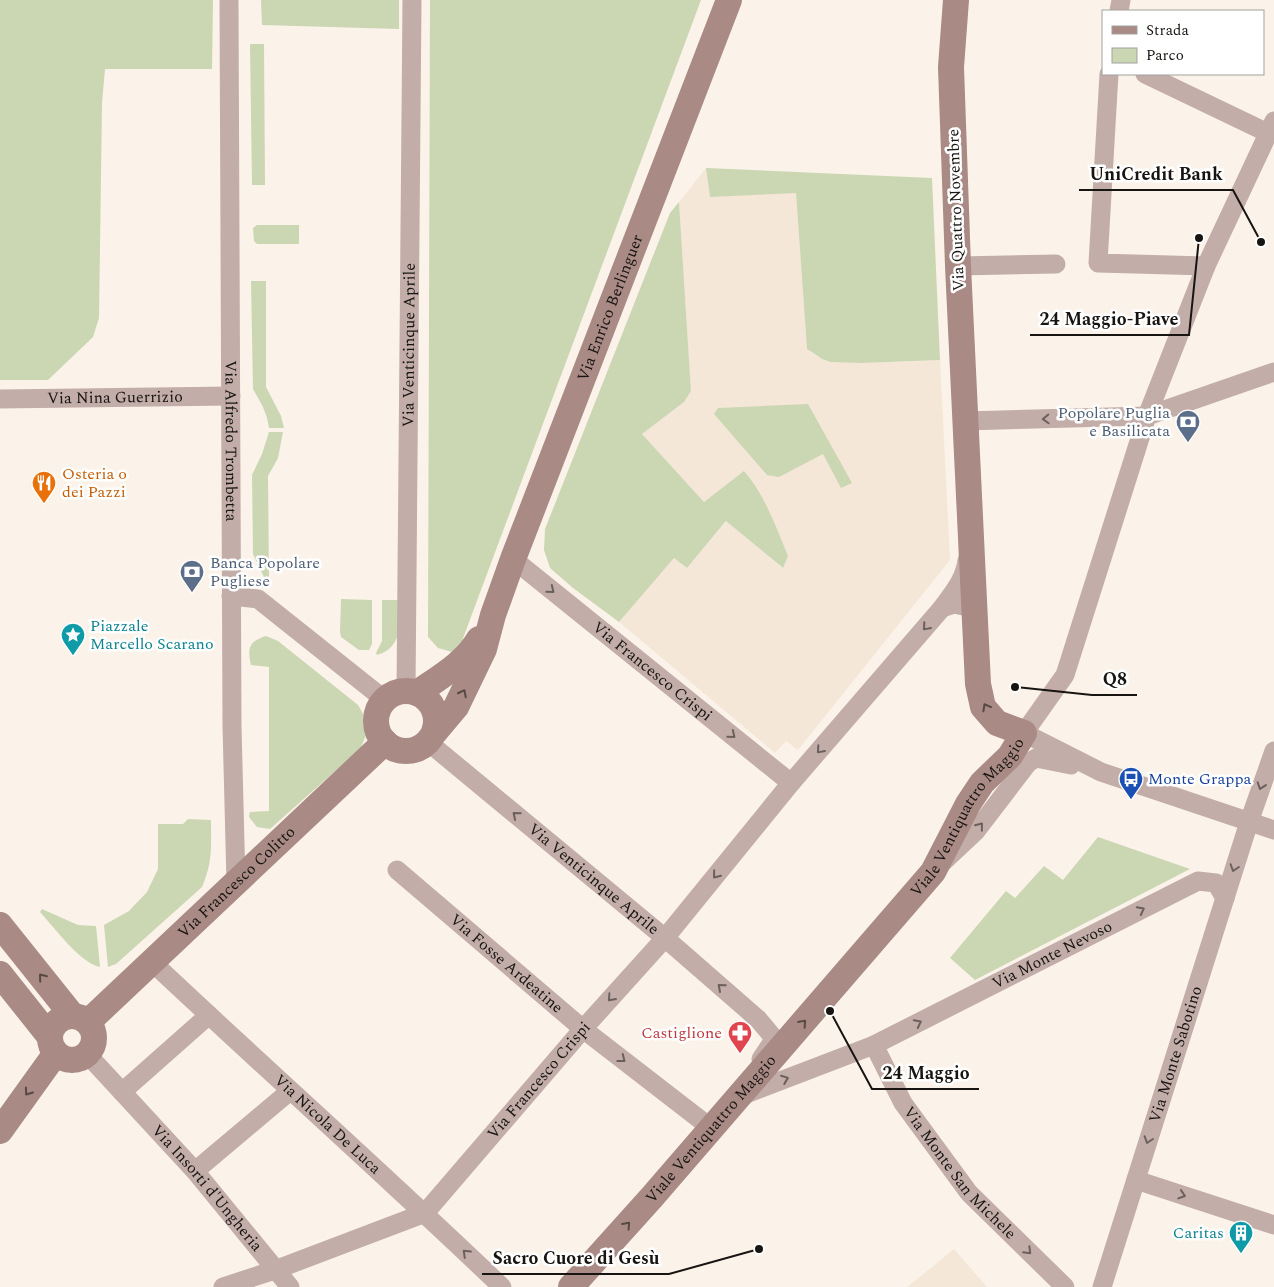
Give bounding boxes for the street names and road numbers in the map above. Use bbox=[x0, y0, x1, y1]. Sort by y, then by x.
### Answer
street label: Via Quattro Novembre bbox=[941, 128, 971, 292]
street label: Via Enrico Berlinguer bbox=[571, 231, 649, 385]
street label: Via Venticinque Aprile bbox=[396, 263, 422, 427]
street label: Via Alfredo Trombetta bbox=[218, 360, 243, 522]
street label: Via Nina Guerrizio bbox=[47, 385, 183, 410]
street label: Via Francesco Crispi bbox=[587, 615, 718, 727]
street label: Viale Ventiquattro Maggio bbox=[904, 733, 1031, 902]
street label: Via Venticinque Aprile bbox=[523, 817, 665, 941]
street label: Via Francesco Colitto bbox=[172, 820, 301, 944]
street label: Via Fosse Ardeatine bbox=[444, 908, 569, 1019]
street label: Via Monte Nevoso bbox=[988, 914, 1116, 995]
street label: Via Monte Sabotino bbox=[1143, 983, 1208, 1126]
street label: Via Francesco Crispi bbox=[481, 1016, 596, 1144]
street label: Viale Ventiquattro Maggio bbox=[640, 1049, 782, 1209]
street label: Via Nicola De Luca bbox=[268, 1069, 387, 1180]
street label: Via Monte San Michele bbox=[897, 1101, 1022, 1245]
street label: Via Insorti d'Ungheria bbox=[146, 1119, 268, 1257]

